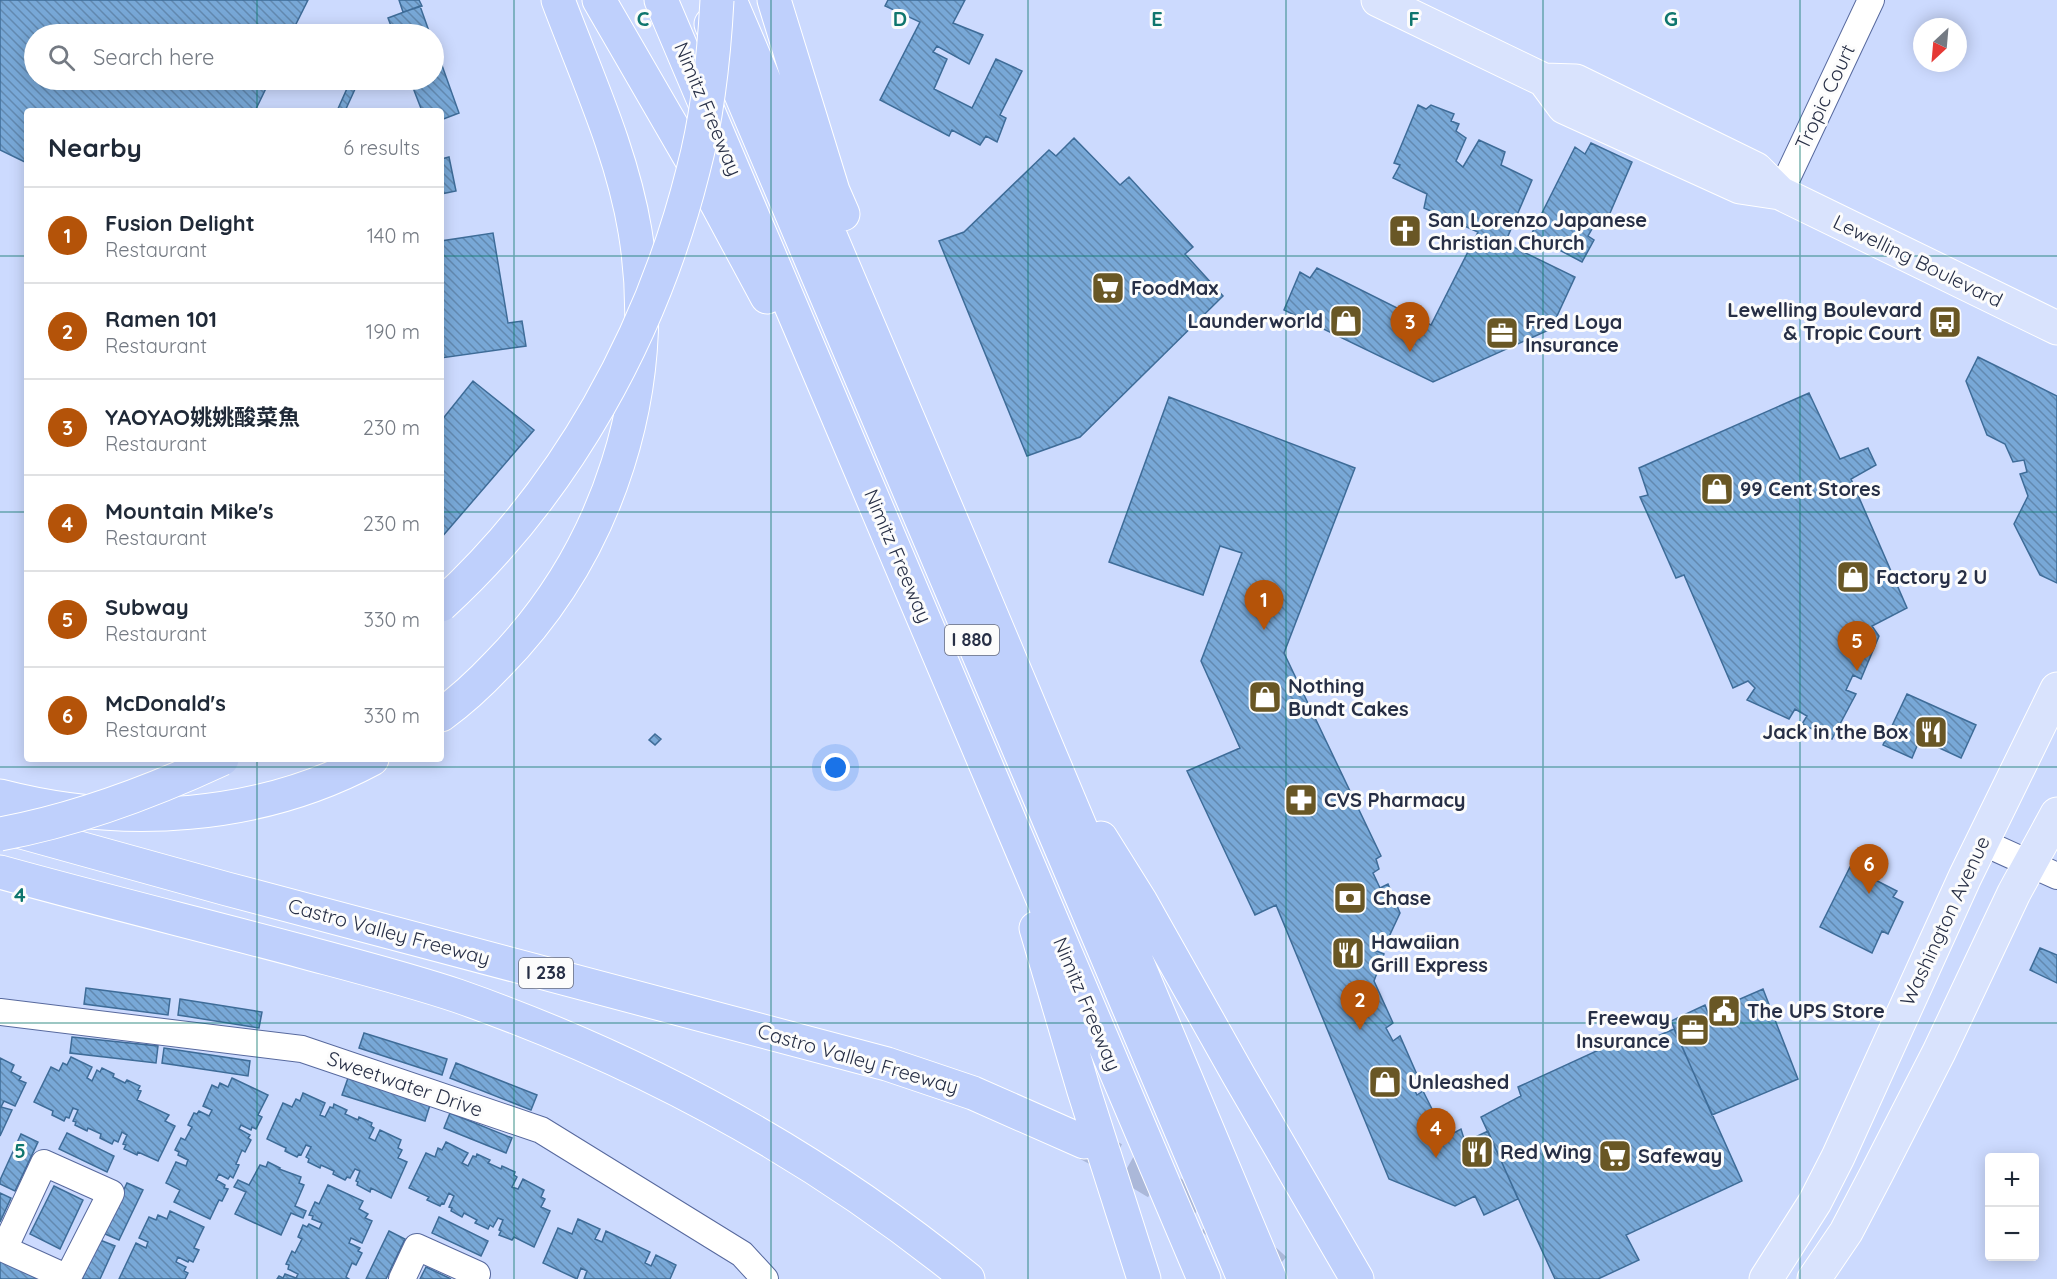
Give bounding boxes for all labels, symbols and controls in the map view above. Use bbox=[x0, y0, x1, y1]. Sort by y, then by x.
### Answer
text: C bbox=[637, 6, 650, 31]
text: D bbox=[893, 6, 907, 31]
text: E bbox=[1151, 6, 1163, 31]
text: F bbox=[1408, 6, 1420, 31]
text: G bbox=[1664, 6, 1678, 31]
north arrow bbox=[1913, 18, 1967, 72]
search box bbox=[24, 24, 444, 90]
street label: Nimitz Freeway bbox=[669, 38, 748, 179]
street label: Tropic Court bbox=[1789, 40, 1860, 153]
icon: search bbox=[45, 41, 78, 74]
text: Search here bbox=[93, 43, 214, 71]
text: Nearby bbox=[48, 131, 142, 164]
text: 6 results bbox=[343, 135, 420, 160]
place label: San Lorenzo Japanese Christian Church bbox=[1428, 207, 1647, 255]
text: Fusion Delight bbox=[105, 209, 255, 237]
street label: Lewelling Boulevard bbox=[1829, 209, 2007, 312]
church icon: San Lorenzo Japanese Christian Church bbox=[1387, 213, 1423, 249]
text: 1 bbox=[64, 223, 71, 248]
text: 140 m bbox=[367, 223, 420, 248]
text: Restaurant bbox=[105, 237, 207, 262]
supermarket icon: FoodMax bbox=[1090, 270, 1126, 306]
place label: FoodMax bbox=[1131, 275, 1218, 300]
place label: Lewelling Boulevard & Tropic Court bbox=[1727, 297, 1922, 345]
pin: 3 bbox=[1390, 302, 1430, 352]
shop icon: Launderworld bbox=[1328, 303, 1364, 339]
bus stop icon: Lewelling Boulevard & Tropic Court bbox=[1927, 304, 1963, 340]
text: Ramen 101 bbox=[105, 305, 217, 333]
place label: Launderworld bbox=[1187, 308, 1323, 333]
place label: Fred Loya Insurance bbox=[1525, 309, 1622, 357]
office icon: Fred Loya Insurance bbox=[1484, 315, 1520, 351]
text: 2 bbox=[62, 319, 73, 344]
text: 190 m bbox=[366, 319, 420, 344]
text: Restaurant bbox=[105, 333, 207, 358]
text: YAOYAO姚姚酸菜魚 bbox=[105, 403, 300, 431]
text: 3 bbox=[62, 415, 73, 440]
text: 230 m bbox=[363, 415, 420, 440]
text: Restaurant bbox=[105, 431, 207, 456]
shop icon: 99 Cent Stores bbox=[1699, 471, 1735, 507]
place label: 99 Cent Stores bbox=[1740, 476, 1881, 501]
street label: Nimitz Freeway bbox=[859, 485, 938, 626]
text: Mountain Mike's bbox=[105, 497, 274, 525]
text: 4 bbox=[62, 511, 73, 536]
text: 230 m bbox=[363, 511, 420, 536]
text: Restaurant bbox=[105, 525, 207, 550]
shop icon: Factory 2 U bbox=[1835, 559, 1871, 595]
place label: Factory 2 U bbox=[1876, 564, 1987, 589]
pin: 1 bbox=[1244, 580, 1284, 630]
text: Subway bbox=[105, 593, 189, 621]
text: 5 bbox=[62, 607, 73, 632]
text: 330 m bbox=[363, 607, 420, 632]
text: Restaurant bbox=[105, 621, 207, 646]
pin: 5 bbox=[1838, 622, 1876, 671]
road number: I 880 bbox=[945, 625, 999, 655]
place label: Nothing Bundt Cakes bbox=[1288, 673, 1409, 721]
shop icon: Nothing Bundt Cakes bbox=[1247, 679, 1283, 715]
text: McDonald's bbox=[105, 689, 226, 717]
text: 6 bbox=[62, 703, 73, 728]
text: 330 m bbox=[363, 703, 420, 728]
restaurant icon: Jack in the Box bbox=[1913, 714, 1949, 750]
text: Restaurant bbox=[105, 717, 207, 742]
place label: Jack in the Box bbox=[1762, 719, 1908, 744]
your location bbox=[821, 753, 850, 782]
pharmacy icon: CVS Pharmacy bbox=[1283, 782, 1319, 818]
place label: CVS Pharmacy bbox=[1324, 787, 1466, 812]
street label: Washington Avenue bbox=[1894, 832, 1995, 1010]
pin: 6 bbox=[1850, 844, 1888, 894]
bank icon: Chase bbox=[1332, 880, 1368, 916]
text: 4 bbox=[14, 882, 26, 907]
place label: Chase bbox=[1373, 885, 1431, 910]
street label: Castro Valley Freeway bbox=[285, 893, 493, 970]
place label: Hawaiian Grill Express bbox=[1371, 929, 1488, 977]
street label: Nimitz Freeway bbox=[1048, 933, 1127, 1074]
restaurant icon: Hawaiian Grill Express bbox=[1330, 935, 1366, 971]
road number: I 238 bbox=[519, 958, 573, 988]
pin: 2 bbox=[1340, 980, 1380, 1030]
public building icon: The UPS Store bbox=[1706, 993, 1742, 1029]
place label: The UPS Store bbox=[1747, 998, 1885, 1023]
place label: Freeway Insurance bbox=[1576, 1005, 1670, 1053]
office icon: Freeway Insurance bbox=[1675, 1012, 1711, 1048]
street label: Castro Valley Freeway bbox=[755, 1018, 962, 1099]
street label: Sweetwater Drive bbox=[324, 1045, 486, 1122]
shop icon: Unleashed bbox=[1367, 1064, 1403, 1100]
place label: Unleashed bbox=[1408, 1069, 1509, 1094]
pin: 4 bbox=[1416, 1108, 1456, 1158]
restaurant icon: Red Wing bbox=[1459, 1134, 1495, 1170]
text: 5 bbox=[14, 1138, 26, 1163]
supermarket icon: Safeway bbox=[1597, 1138, 1633, 1174]
place label: Red Wing bbox=[1500, 1139, 1592, 1164]
place label: Safeway bbox=[1638, 1143, 1722, 1168]
map controls bbox=[1985, 1153, 2039, 1261]
button: + bbox=[1985, 1153, 2039, 1207]
button: − bbox=[1985, 1207, 2039, 1261]

